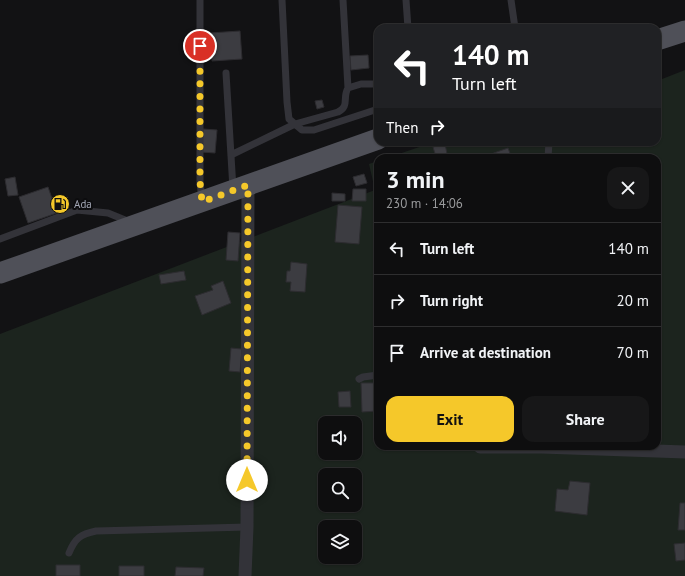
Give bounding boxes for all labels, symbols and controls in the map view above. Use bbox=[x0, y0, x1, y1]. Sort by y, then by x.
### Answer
pin bbox=[183, 29, 217, 63]
icon: arrive bbox=[189, 35, 211, 57]
text: 140 m bbox=[452, 36, 529, 73]
icon: left bbox=[386, 40, 438, 92]
text: Turn left bbox=[452, 72, 517, 95]
icon: right bbox=[426, 116, 448, 138]
text: Then bbox=[386, 118, 418, 137]
text: 3 min bbox=[386, 164, 445, 195]
button: close bbox=[607, 167, 649, 209]
fuel station icon: Ada bbox=[49, 193, 71, 215]
text: 230 m · 14:06 bbox=[386, 195, 463, 212]
place label: Ada bbox=[74, 197, 92, 211]
icon: left bbox=[386, 238, 408, 260]
text: Turn left bbox=[420, 239, 474, 258]
text: 140 m bbox=[608, 239, 649, 258]
icon: right bbox=[386, 290, 408, 312]
text: Turn right bbox=[420, 291, 483, 310]
text: 20 m bbox=[616, 291, 649, 310]
icon: arrive bbox=[386, 342, 408, 364]
text: Arrive at destination bbox=[420, 343, 551, 362]
text: 70 m bbox=[616, 343, 649, 362]
button: Exit bbox=[386, 396, 514, 442]
button: Share bbox=[522, 396, 649, 442]
map controls bbox=[318, 416, 362, 564]
button: sound bbox=[318, 416, 362, 460]
position arrow bbox=[226, 459, 268, 501]
button: search bbox=[318, 468, 362, 512]
button: layers bbox=[318, 520, 362, 564]

